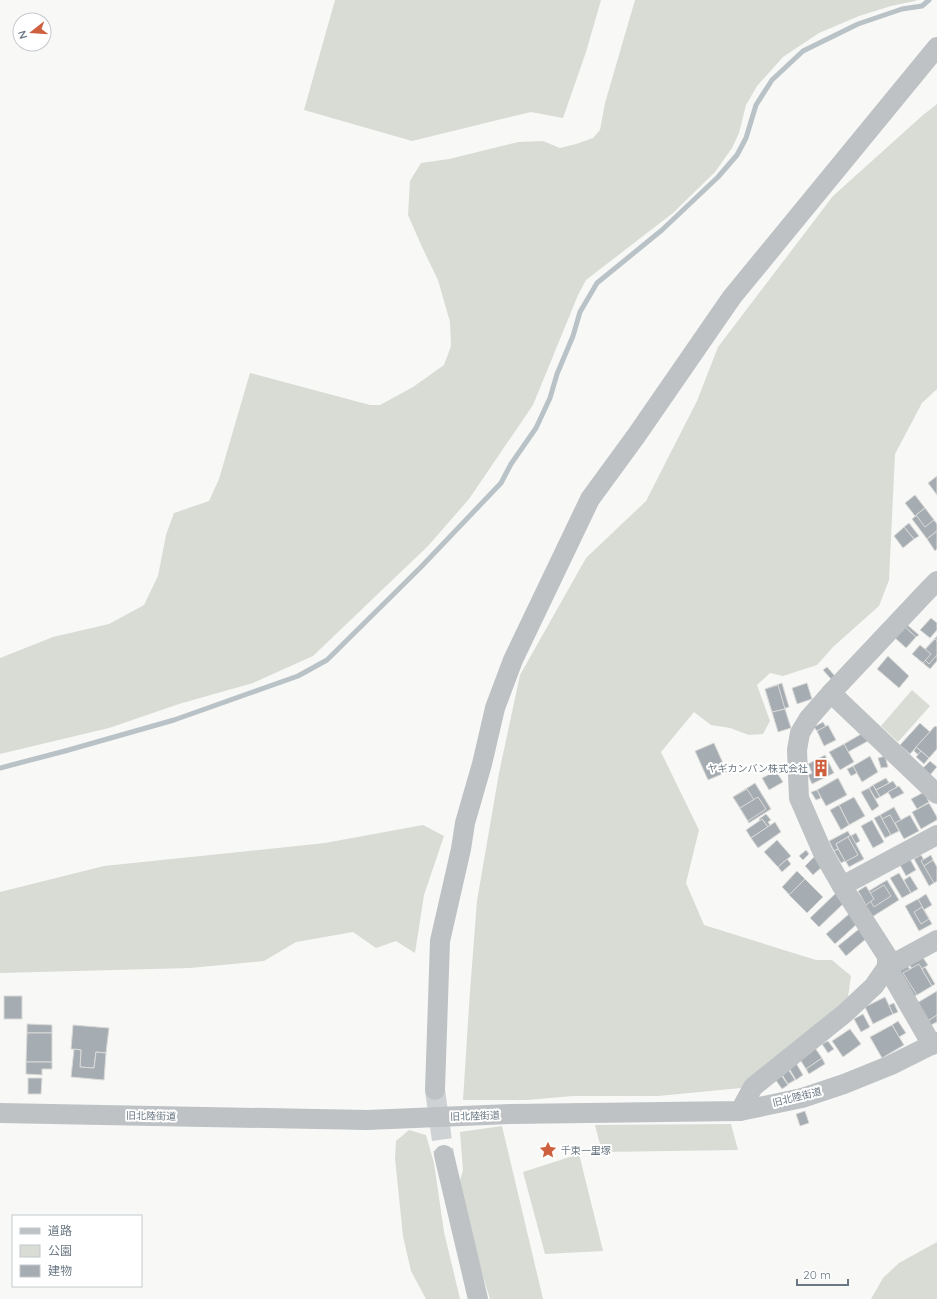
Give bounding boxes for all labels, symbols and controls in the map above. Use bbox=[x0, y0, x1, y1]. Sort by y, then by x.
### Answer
north arrow bbox=[12, 12, 52, 52]
text: N bbox=[15, 29, 30, 41]
building icon: ヤギカンバン株式会社 bbox=[811, 758, 831, 778]
place label: ヤギカンバン株式会社 bbox=[708, 762, 808, 775]
street label: 旧北陸街道 bbox=[771, 1085, 823, 1109]
street label: 旧北陸街道 bbox=[126, 1109, 176, 1123]
street label: 旧北陸街道 bbox=[450, 1109, 500, 1123]
place icon: 千束一里塚 bbox=[538, 1140, 558, 1160]
place label: 千束一里塚 bbox=[561, 1144, 611, 1157]
legend bbox=[12, 1215, 142, 1287]
text: 道路 bbox=[48, 1223, 72, 1238]
text: 公園 bbox=[48, 1243, 72, 1258]
scale bar bbox=[797, 1261, 848, 1287]
text: 建物 bbox=[48, 1263, 72, 1278]
text: 20 m bbox=[803, 1267, 831, 1282]

